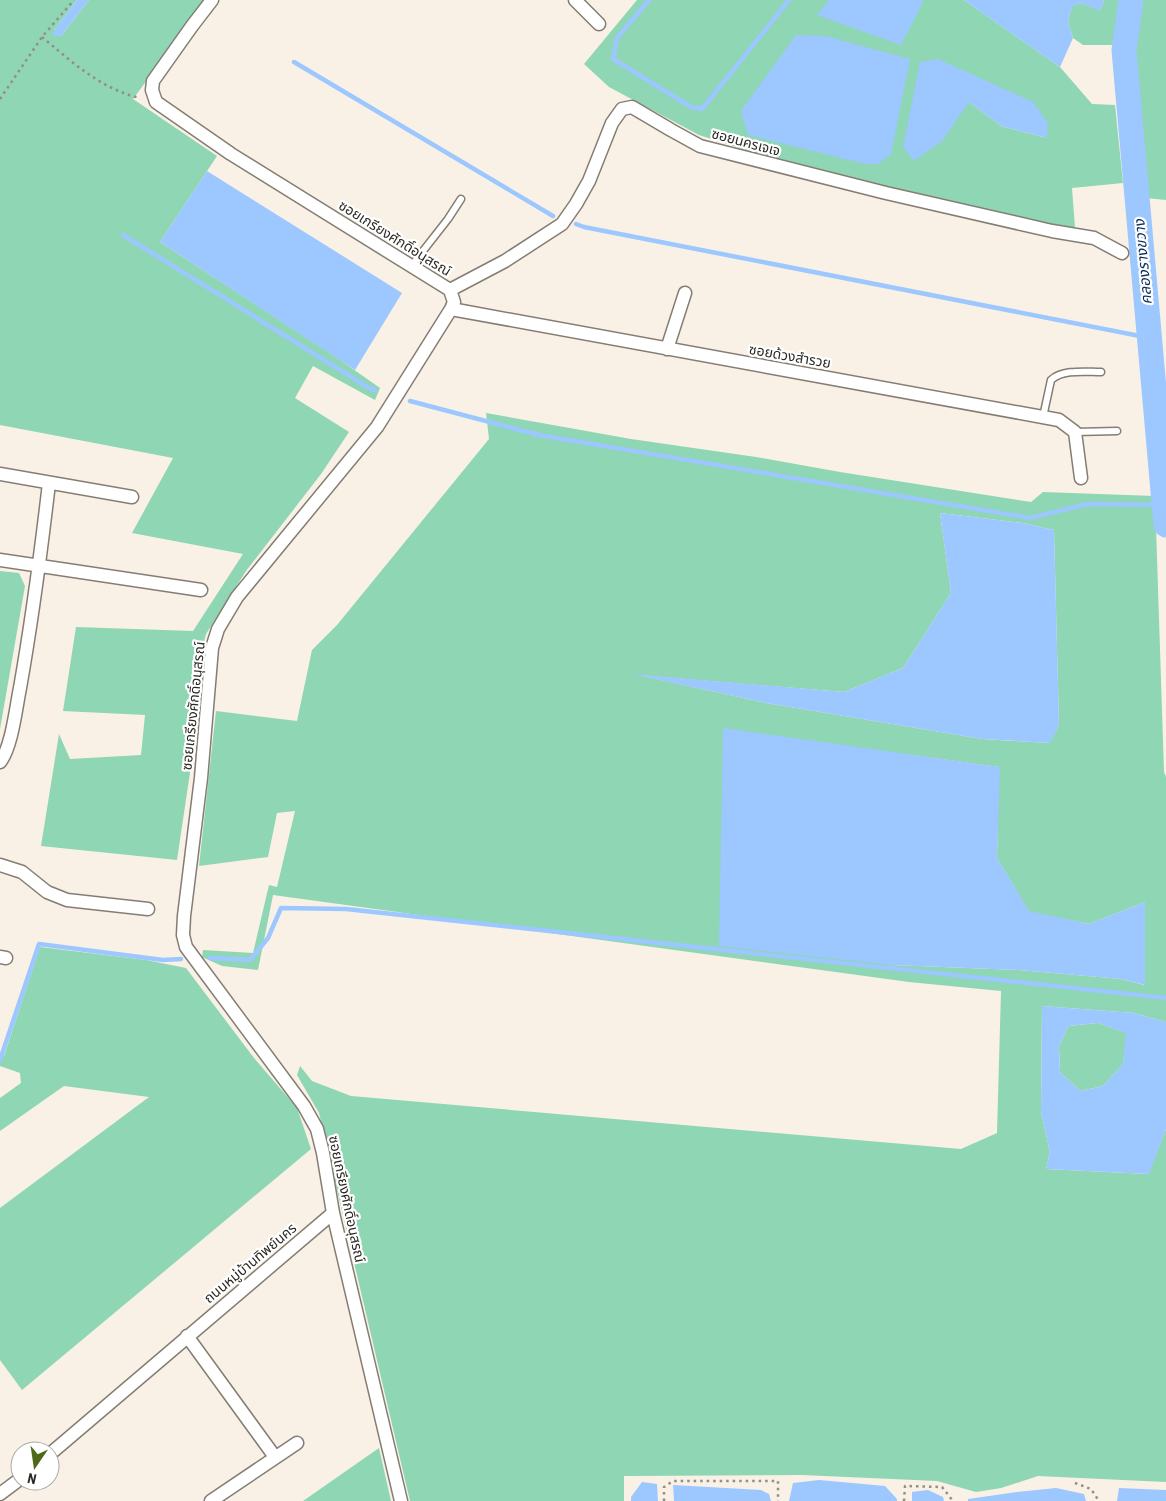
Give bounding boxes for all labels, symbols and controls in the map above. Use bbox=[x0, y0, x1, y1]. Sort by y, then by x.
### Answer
street label: ซอยนครเจเจ bbox=[710, 125, 782, 159]
street label: ซอยเกรียงศักดิ์อนุสรณ์ bbox=[335, 197, 454, 280]
water label: คลองรางขวาง bbox=[1130, 218, 1156, 305]
street label: ซอยด้วงสำรวย bbox=[748, 341, 832, 371]
street label: ซอยเกรียงศักดิ์อนุสรณ์ bbox=[178, 641, 209, 771]
street label: ซอยเกรียงศักดิ์อนุสรณ์ bbox=[325, 1134, 368, 1264]
street label: ถนนหมู่บ้านทิพย์นคร bbox=[201, 1220, 300, 1307]
north arrow bbox=[10, 1441, 60, 1491]
text: N bbox=[26, 1470, 38, 1487]

